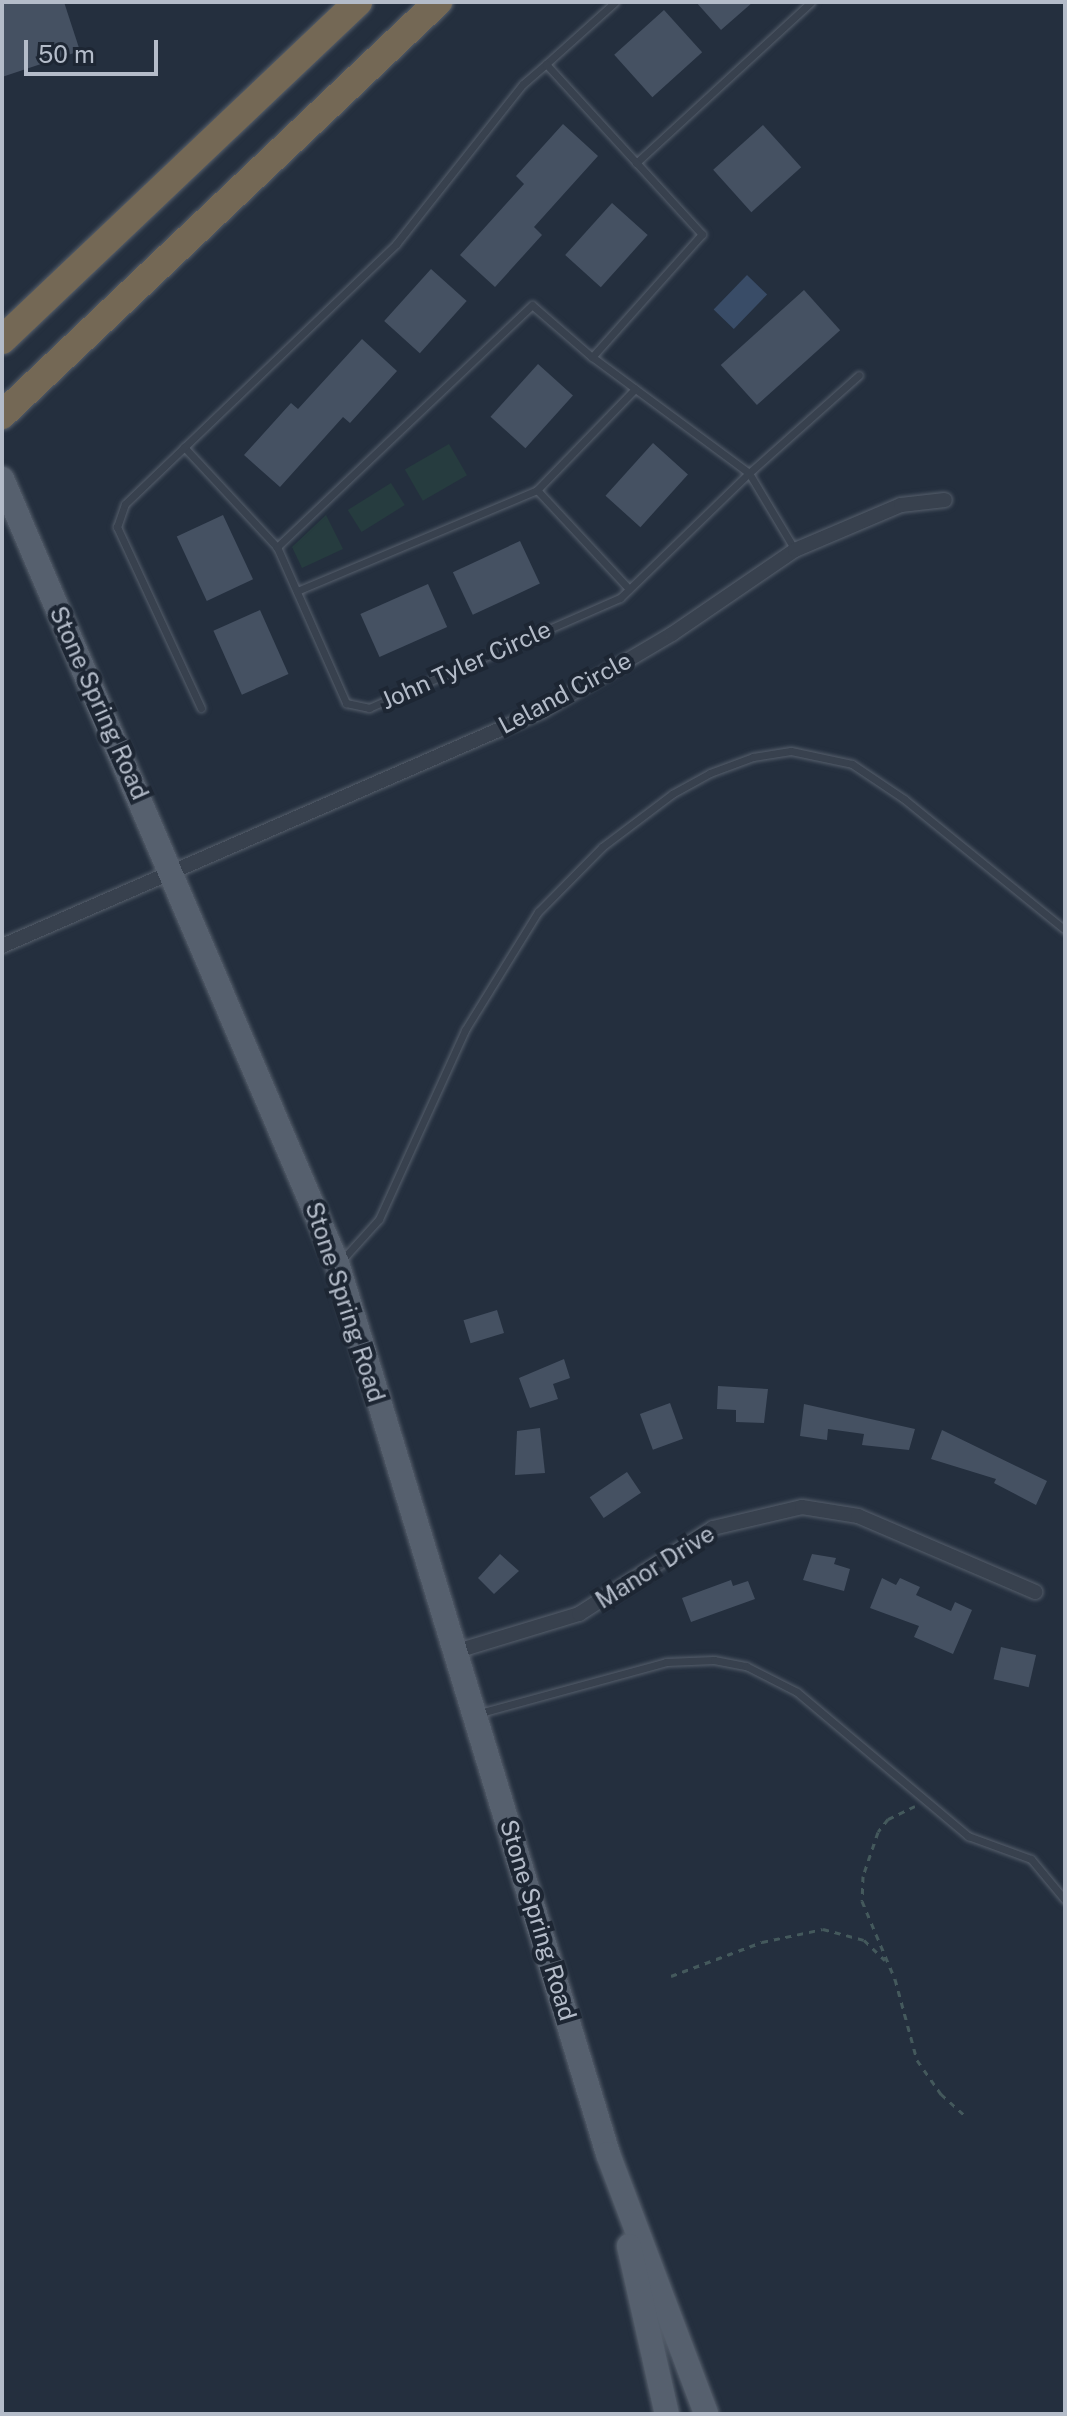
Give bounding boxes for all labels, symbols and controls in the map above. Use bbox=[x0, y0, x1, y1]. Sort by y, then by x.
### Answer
scale bar bbox=[28, 24, 162, 74]
text: 50 m bbox=[38, 40, 95, 68]
street label: Stone Spring Road bbox=[43, 602, 155, 804]
street label: John Tyler Circle bbox=[377, 615, 555, 715]
street label: Leland Circle bbox=[494, 646, 636, 740]
street label: Stone Spring Road bbox=[299, 1198, 391, 1406]
street label: Manor Drive bbox=[590, 1519, 720, 1615]
street label: Stone Spring Road bbox=[494, 1816, 582, 2024]

